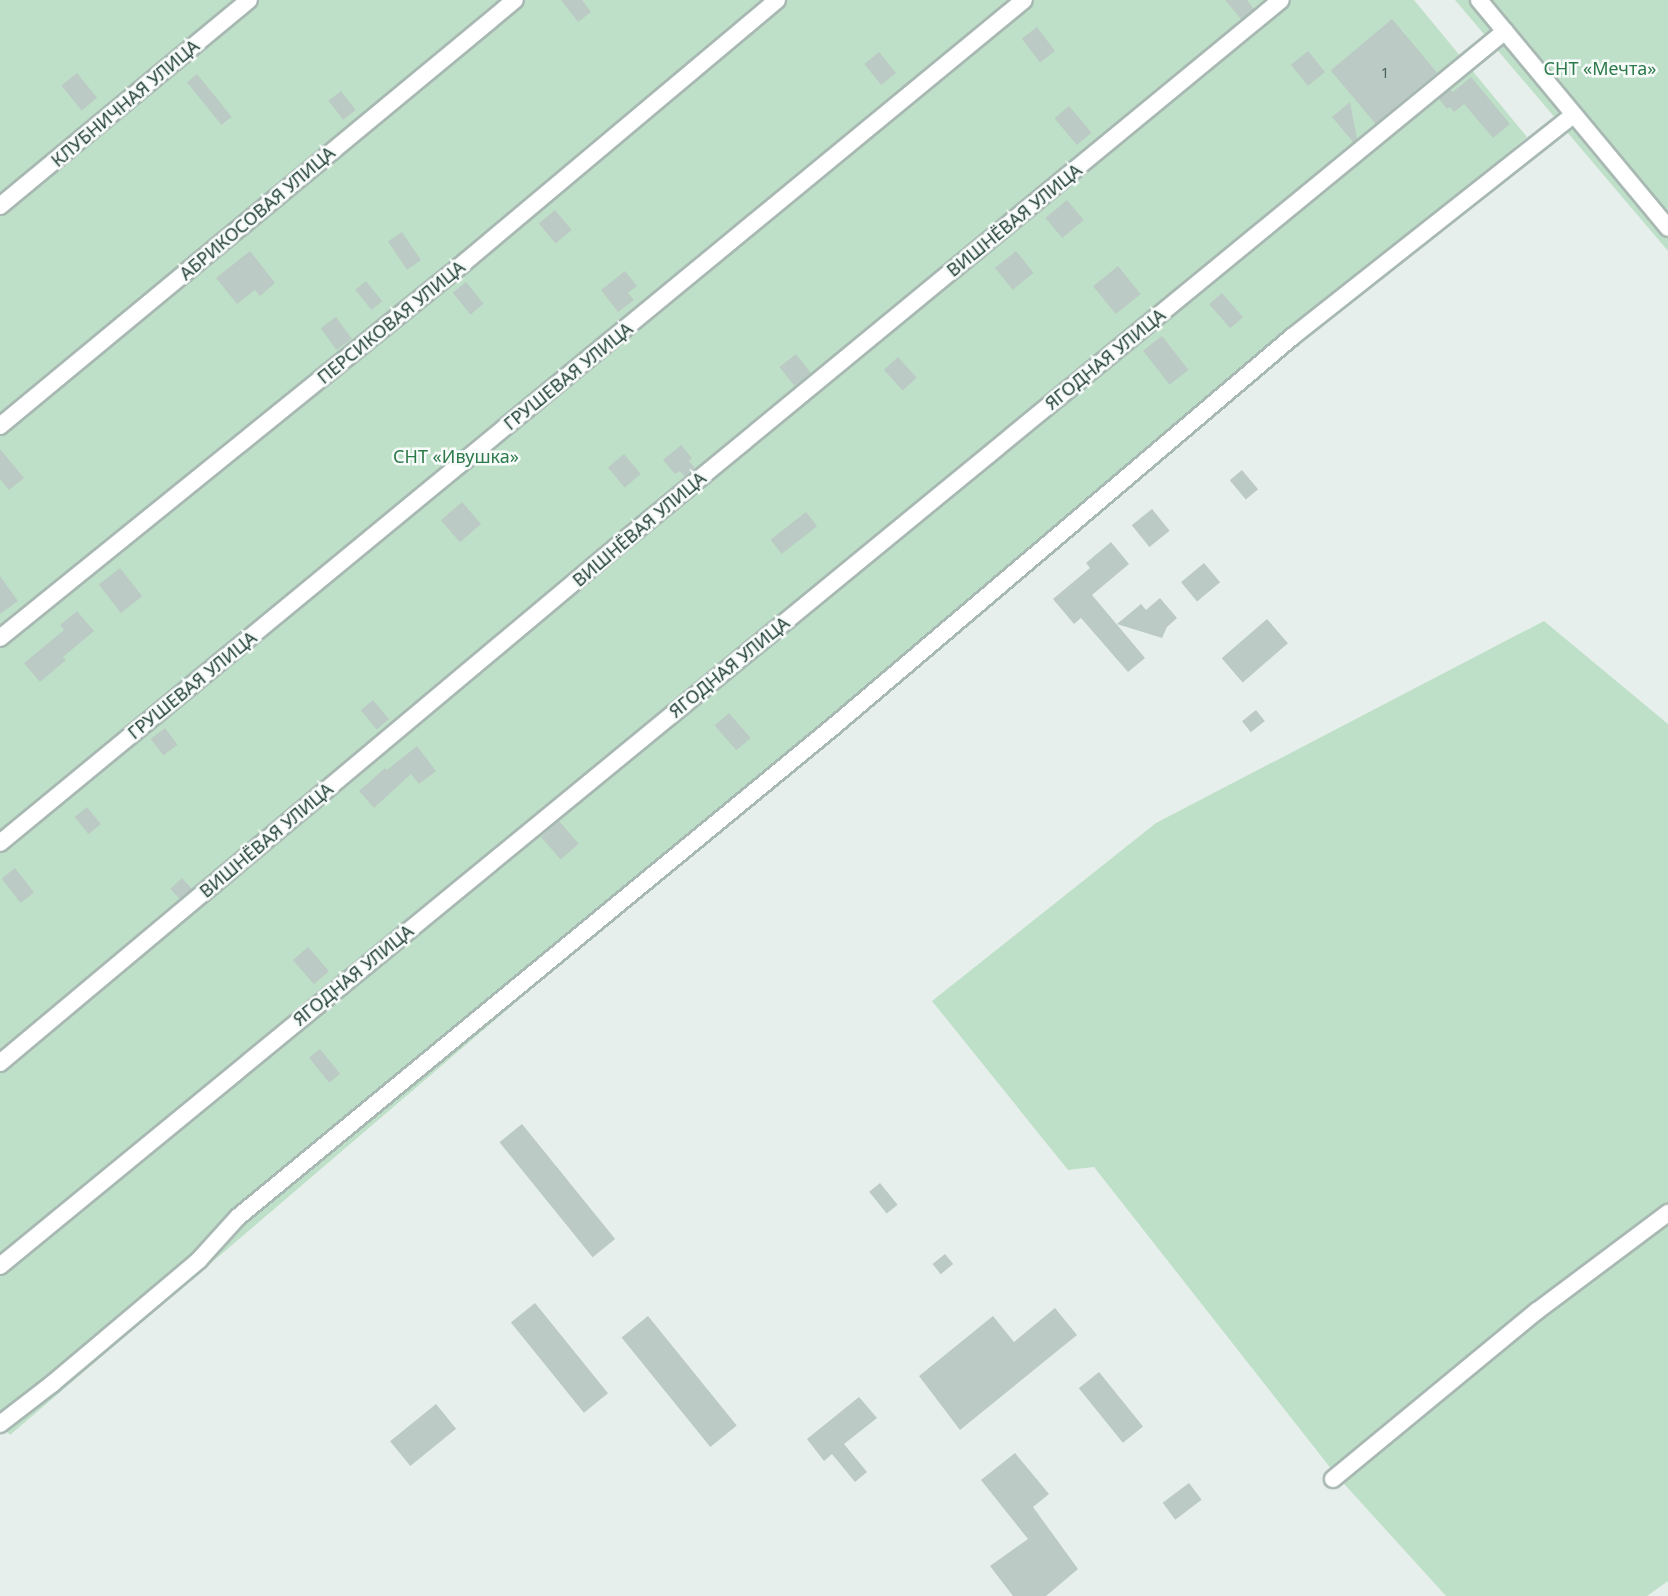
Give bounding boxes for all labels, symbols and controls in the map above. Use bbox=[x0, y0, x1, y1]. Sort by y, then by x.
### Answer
street label: КЛУБНИЧНАЯ УЛИЦА bbox=[47, 35, 203, 171]
park label: СНТ «Мечта» bbox=[1544, 57, 1656, 79]
house number: 1 bbox=[1381, 64, 1389, 82]
street label: АБРИКОСОВАЯ УЛИЦА bbox=[175, 142, 339, 284]
street label: ВИШНЁВАЯ УЛИЦА bbox=[942, 159, 1086, 281]
street label: ПЕРСИКОВАЯ УЛИЦА bbox=[313, 256, 469, 388]
street label: ЯГОДНАЯ УЛИЦА bbox=[1041, 304, 1169, 414]
street label: ГРУШЕВАЯ УЛИЦА bbox=[499, 318, 637, 434]
park label: СНТ «Ивушка» bbox=[393, 445, 519, 467]
street label: ВИШНЁВАЯ УЛИЦА bbox=[568, 467, 710, 591]
street label: ЯГОДНАЯ УЛИЦА bbox=[665, 612, 793, 722]
street label: ГРУШЕВАЯ УЛИЦА bbox=[123, 627, 261, 743]
street label: ВИШНЁВАЯ УЛИЦА bbox=[195, 778, 337, 902]
street label: ЯГОДНАЯ УЛИЦА bbox=[289, 920, 417, 1030]

